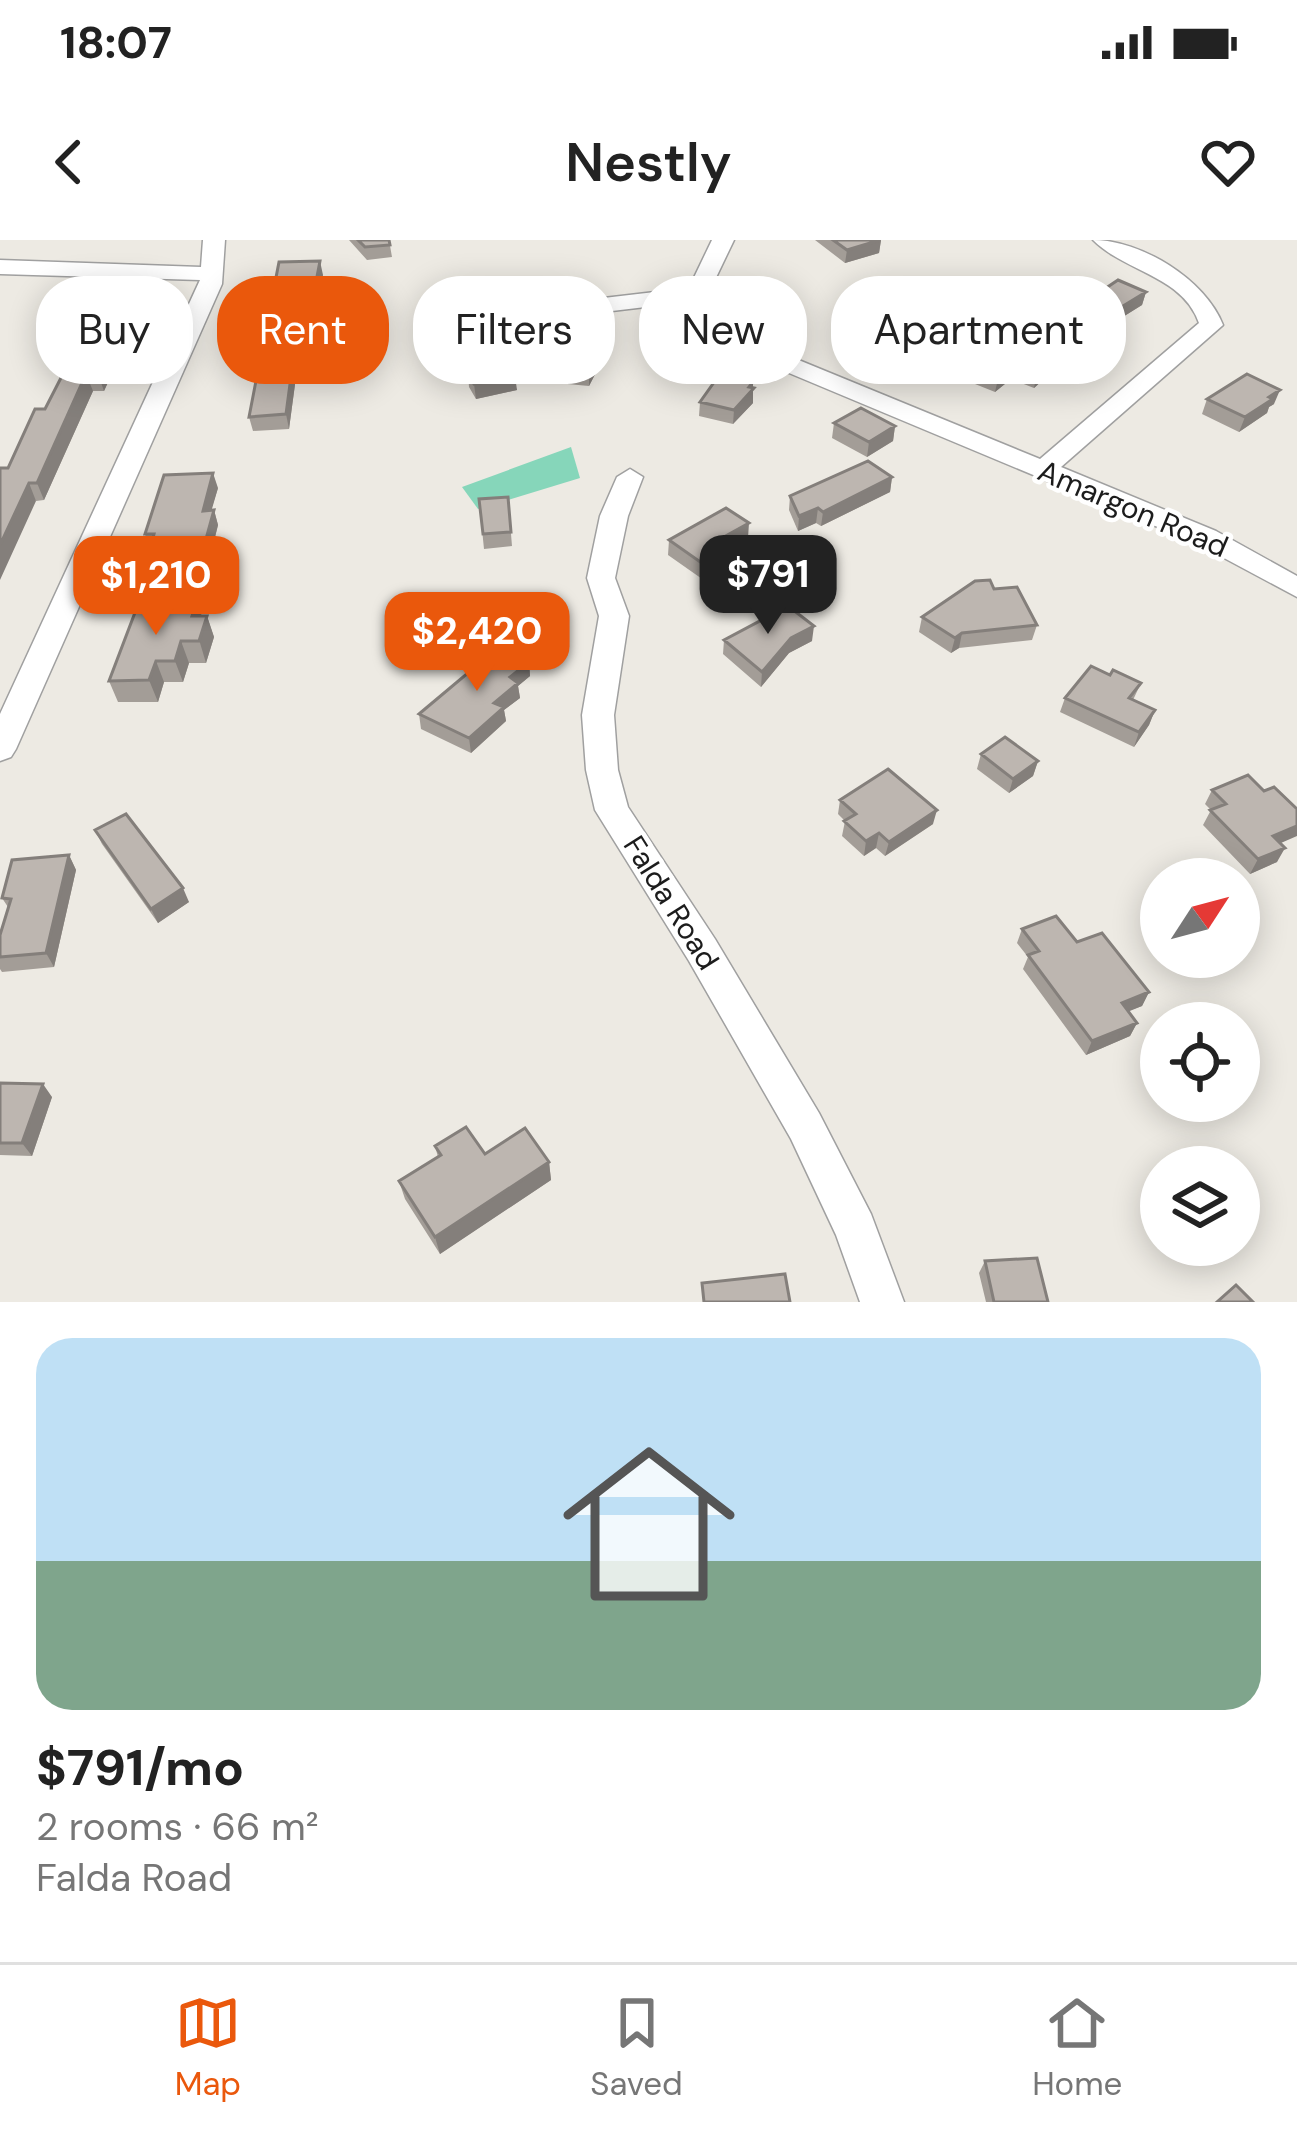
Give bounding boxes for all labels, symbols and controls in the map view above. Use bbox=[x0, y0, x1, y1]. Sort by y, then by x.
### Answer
text: 18:07 bbox=[60, 13, 172, 72]
text: Nestly bbox=[565, 127, 732, 198]
icon: back bbox=[36, 129, 102, 195]
icon: heart bbox=[1195, 129, 1261, 195]
chip: Buy bbox=[36, 276, 193, 384]
chip: Rent bbox=[217, 276, 389, 384]
chip: Filters bbox=[413, 276, 615, 384]
chip: New bbox=[639, 276, 807, 384]
chip: Apartment bbox=[831, 276, 1126, 384]
street label: Amargon Road bbox=[1032, 451, 1234, 566]
pin: $791 bbox=[697, 535, 839, 637]
pin: $1,210 bbox=[58, 536, 254, 638]
text: $791 bbox=[727, 548, 809, 599]
text: $1,210 bbox=[100, 549, 212, 600]
pin: $2,420 bbox=[379, 592, 575, 694]
text: $2,420 bbox=[412, 605, 542, 656]
street label: Falda Road bbox=[615, 828, 728, 977]
north arrow bbox=[1140, 858, 1260, 978]
map controls bbox=[1140, 858, 1260, 1266]
button: locate bbox=[1140, 1002, 1260, 1122]
button: layers bbox=[1140, 1146, 1260, 1266]
icon: home bbox=[541, 1416, 757, 1632]
text: $791/mo bbox=[36, 1734, 244, 1801]
text: 2 rooms · 66 m² bbox=[36, 1801, 319, 1852]
text: Falda Road bbox=[36, 1852, 232, 1903]
tab: Map bbox=[175, 1990, 241, 2105]
tab: Saved bbox=[590, 1990, 683, 2105]
tab: Home bbox=[1032, 1990, 1122, 2105]

